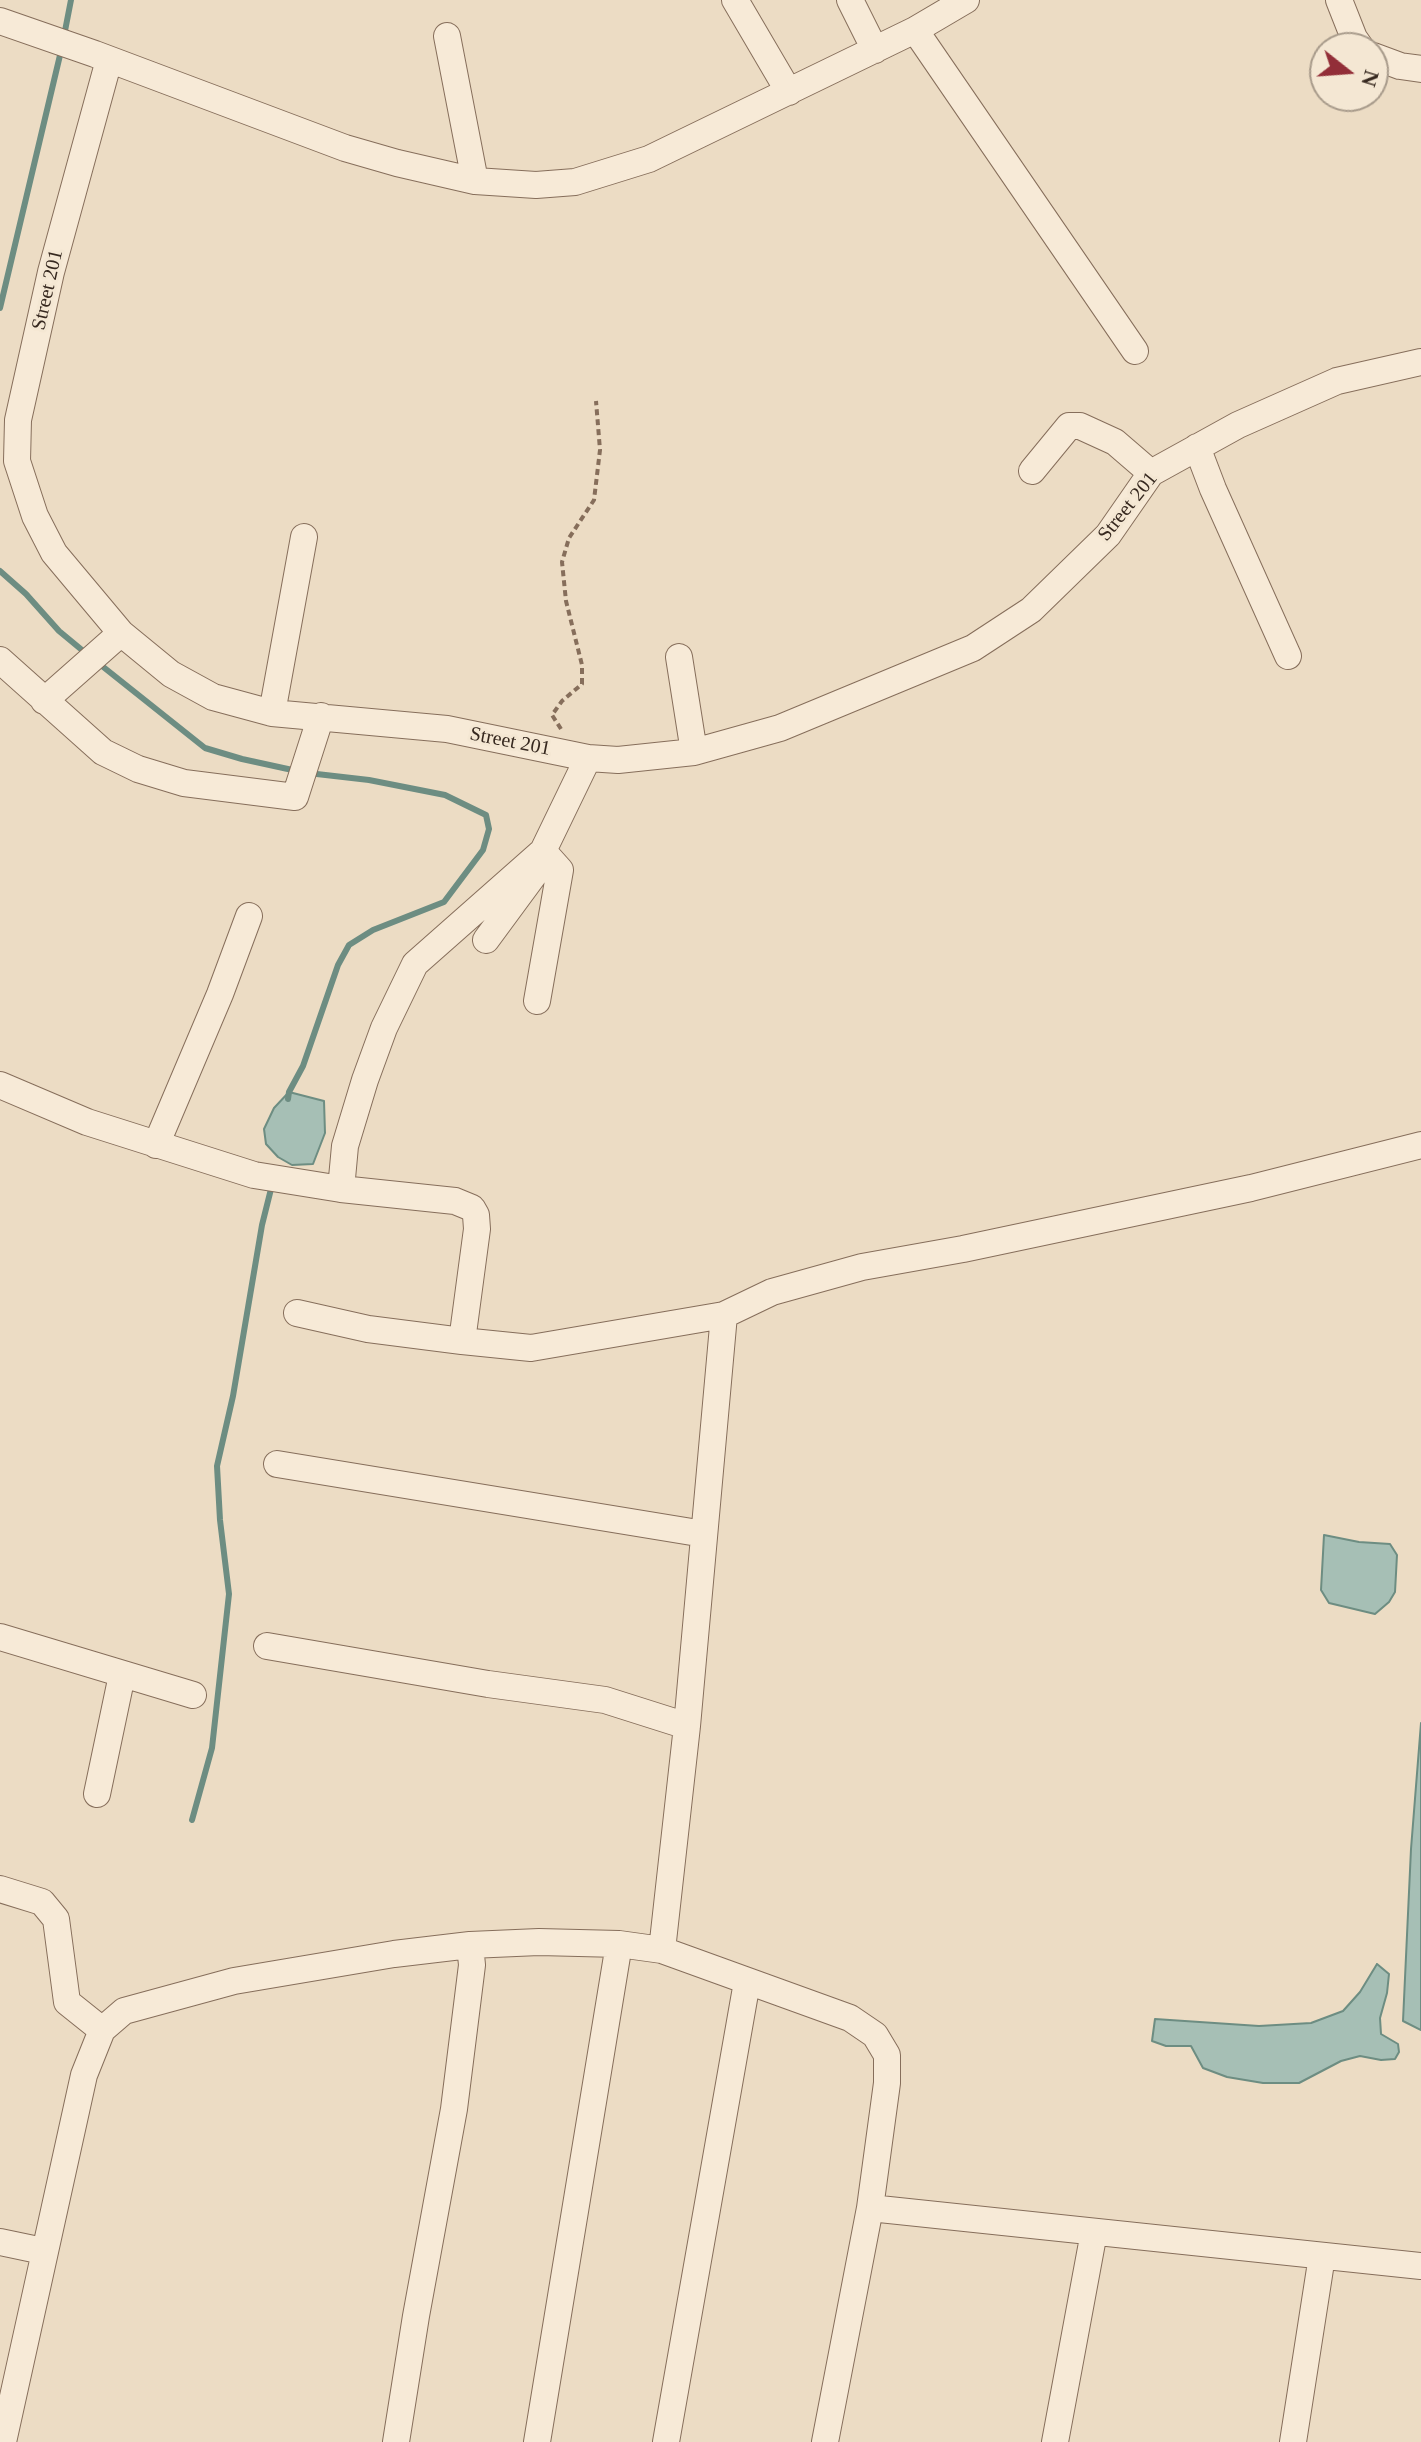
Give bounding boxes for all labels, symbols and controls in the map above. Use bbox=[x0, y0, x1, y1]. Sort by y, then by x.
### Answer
north arrow bbox=[1309, 32, 1389, 112]
text: N bbox=[1356, 67, 1385, 90]
street label: Street 201 bbox=[27, 248, 69, 332]
street label: Street 201 bbox=[1093, 468, 1163, 546]
street label: Street 201 bbox=[468, 722, 552, 762]

